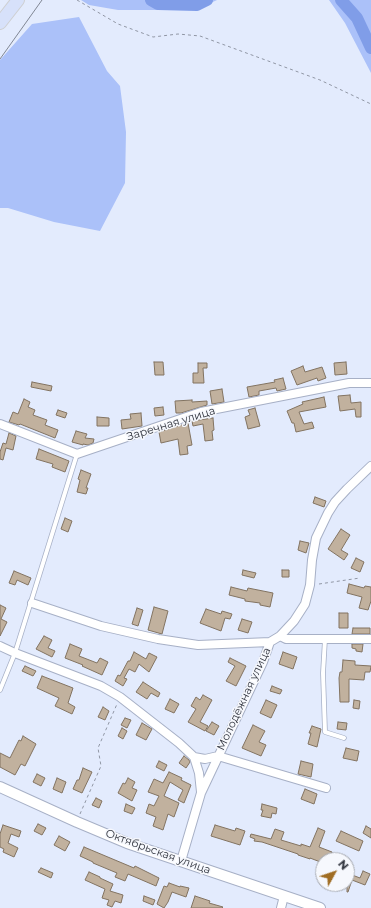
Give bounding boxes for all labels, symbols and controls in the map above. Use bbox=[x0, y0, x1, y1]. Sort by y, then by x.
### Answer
street label: Заречная улица bbox=[125, 404, 217, 444]
street label: Молодёжная улица bbox=[214, 645, 274, 753]
street label: Октябрьская улица bbox=[104, 827, 212, 877]
north arrow bbox=[315, 852, 355, 892]
text: N bbox=[335, 857, 352, 873]

